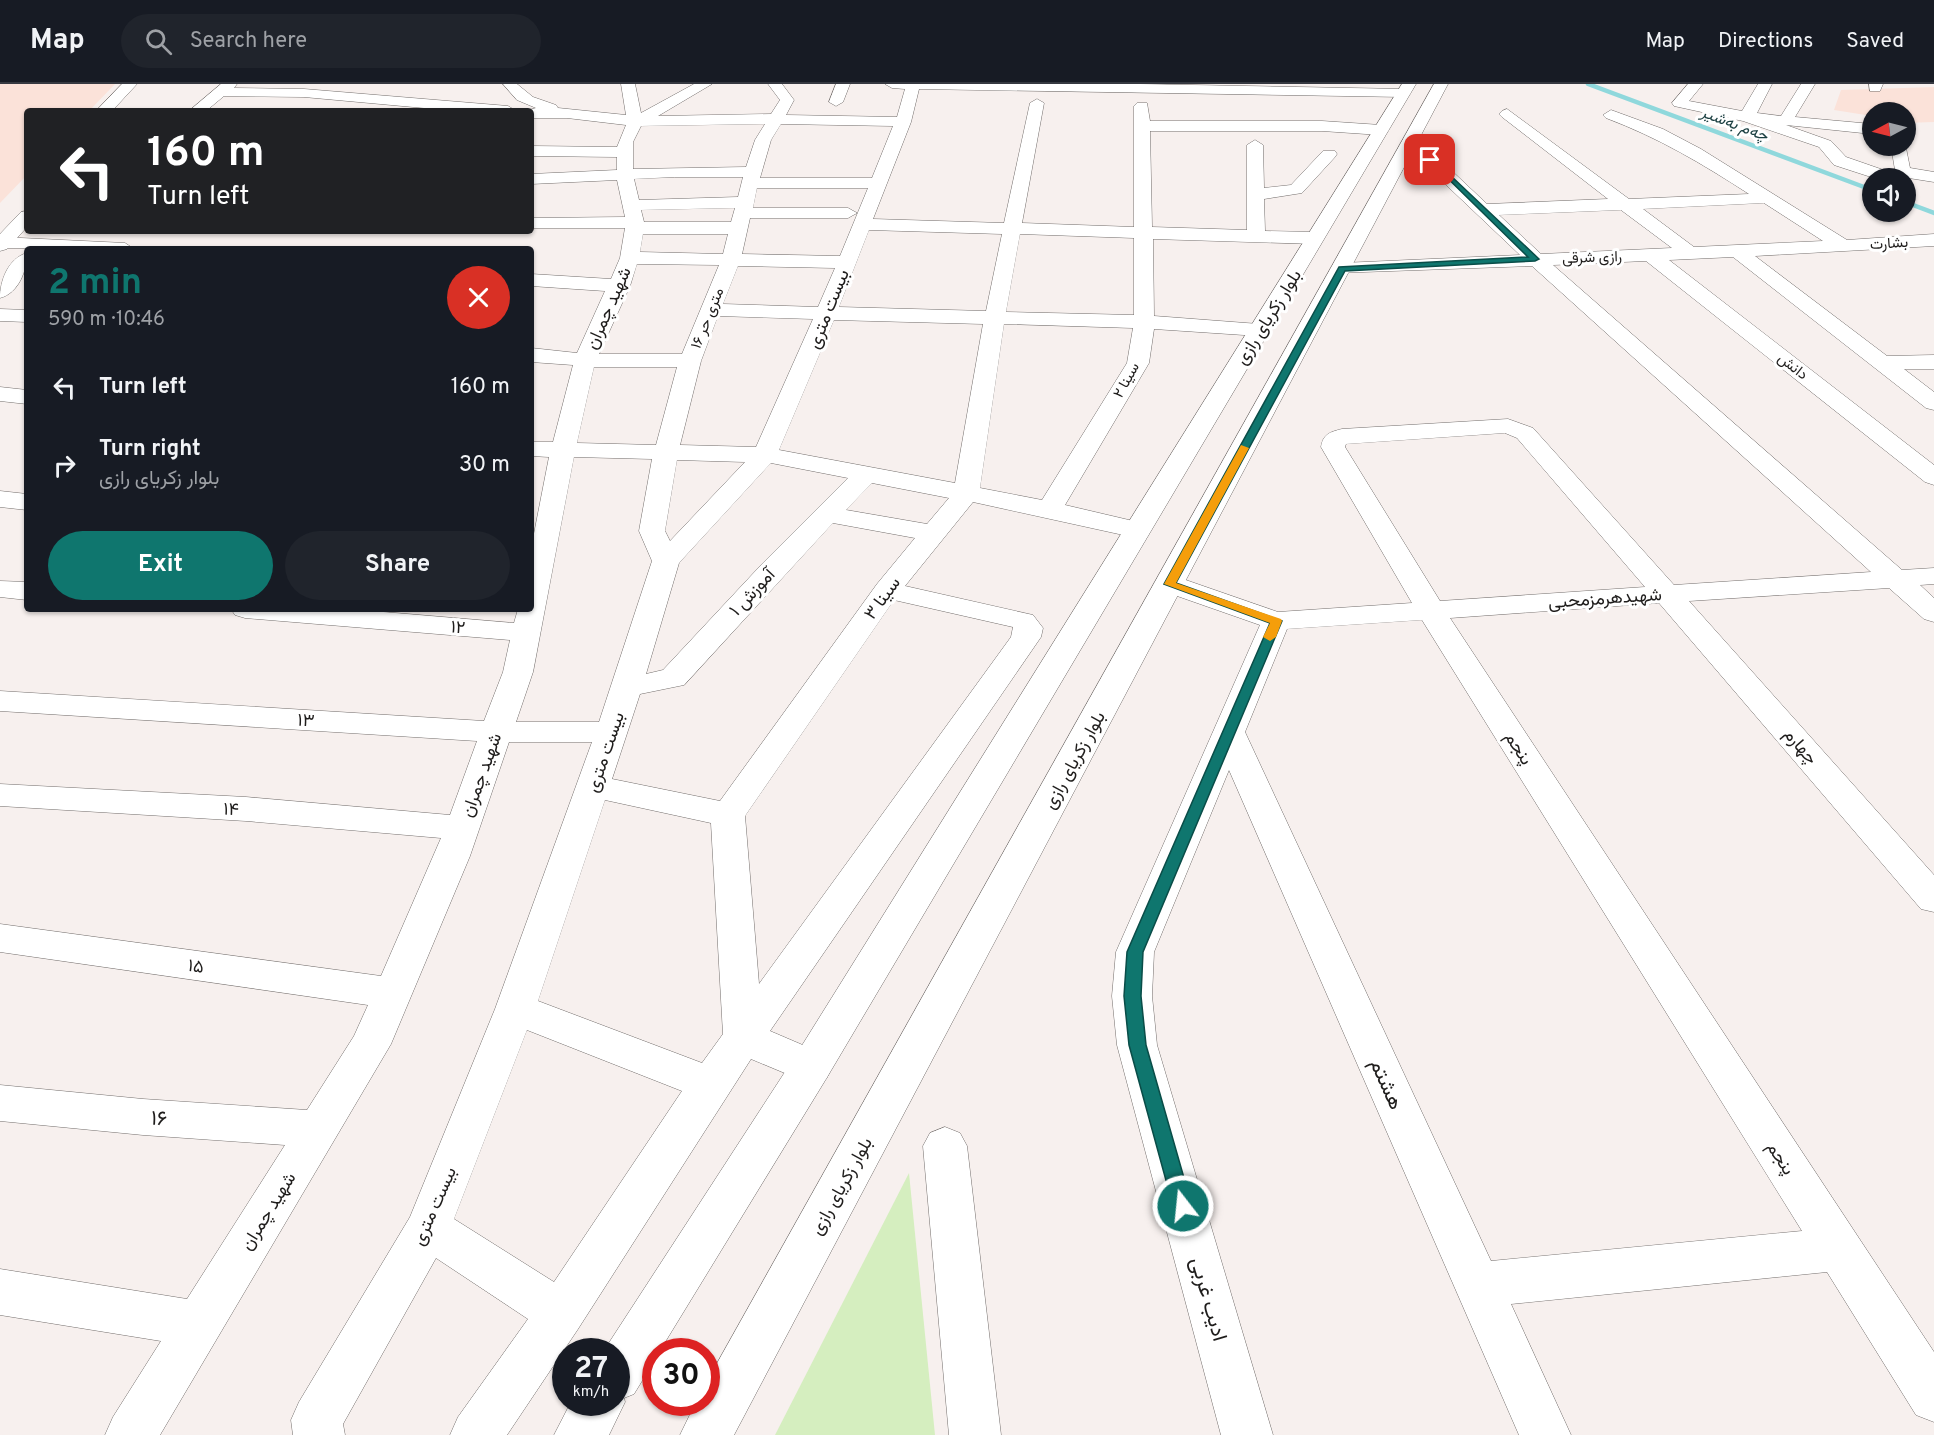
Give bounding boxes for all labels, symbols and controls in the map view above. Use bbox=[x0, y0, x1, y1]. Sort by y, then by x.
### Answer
search box bbox=[121, 14, 541, 68]
text: Map bbox=[30, 23, 85, 59]
icon: search bbox=[142, 25, 175, 58]
text: Search here bbox=[190, 28, 307, 55]
text: Map bbox=[1645, 28, 1685, 55]
text: Directions bbox=[1718, 28, 1813, 55]
text: Saved bbox=[1846, 28, 1904, 55]
north arrow bbox=[1862, 102, 1916, 156]
map controls bbox=[1862, 102, 1916, 222]
water label: چەم بەشیر bbox=[1697, 103, 1772, 147]
text: 160 m bbox=[147, 128, 265, 181]
icon: left bbox=[48, 132, 126, 210]
pin bbox=[1404, 134, 1455, 185]
icon: arrive bbox=[1413, 143, 1446, 176]
button: sound bbox=[1862, 168, 1916, 222]
text: Turn left bbox=[147, 180, 249, 214]
street label: بشارت bbox=[1869, 234, 1909, 255]
street label: رازی شرقی bbox=[1562, 248, 1622, 269]
text: 2 min bbox=[48, 261, 142, 307]
street label: شهید چمران bbox=[581, 264, 638, 353]
button: close bbox=[447, 266, 510, 329]
street label: بیست متری bbox=[803, 266, 856, 353]
street label: بلوار زکریای رازی bbox=[1231, 266, 1308, 370]
street label: ۱۶ متری حر bbox=[688, 285, 729, 352]
text: 590 m · 10:46 bbox=[48, 307, 165, 333]
street label: دانش bbox=[1773, 349, 1811, 385]
street label: سینا ۲ bbox=[1110, 360, 1145, 402]
icon: left bbox=[48, 371, 81, 404]
text: Turn left bbox=[99, 374, 187, 401]
text: 160 m bbox=[451, 374, 510, 401]
text: Turn right bbox=[99, 436, 201, 463]
icon: right bbox=[48, 449, 81, 482]
text: 30 m bbox=[459, 452, 510, 479]
text: بلوار زکریای رازی bbox=[99, 466, 219, 492]
button: Exit bbox=[48, 531, 273, 600]
button: Share bbox=[285, 531, 510, 600]
street label: آموزش ۱ bbox=[725, 563, 782, 622]
street label: سینا ۳ bbox=[860, 573, 907, 625]
street label: شهیدهرمزمحبی bbox=[1547, 584, 1663, 615]
street label: ۱۲ bbox=[450, 616, 466, 641]
street label: بلوار زکریای رازی bbox=[1039, 708, 1112, 814]
street label: ۱۳ bbox=[297, 709, 315, 734]
street label: بیست متری bbox=[582, 709, 631, 796]
street label: چهارم bbox=[1778, 724, 1822, 770]
street label: پنجم bbox=[1498, 728, 1537, 770]
street label: شهید چمران bbox=[457, 730, 508, 821]
street label: ۱۴ bbox=[223, 799, 239, 822]
street label: ۱۵ bbox=[186, 955, 205, 980]
street label: هشتم bbox=[1362, 1055, 1409, 1114]
street label: ۱۶ bbox=[150, 1105, 168, 1134]
street label: بلوار زکریای رازی bbox=[806, 1134, 879, 1240]
street label: پنجم bbox=[1760, 1138, 1799, 1180]
street label: بیست متری bbox=[408, 1164, 463, 1250]
street label: شهید چمران bbox=[236, 1168, 302, 1255]
position arrow bbox=[1151, 1174, 1215, 1238]
street label: ادیب غربی bbox=[1183, 1254, 1232, 1345]
speed limit sign: 30 bbox=[642, 1338, 720, 1416]
text: 27 bbox=[574, 1351, 608, 1388]
text: km/h bbox=[573, 1383, 609, 1402]

